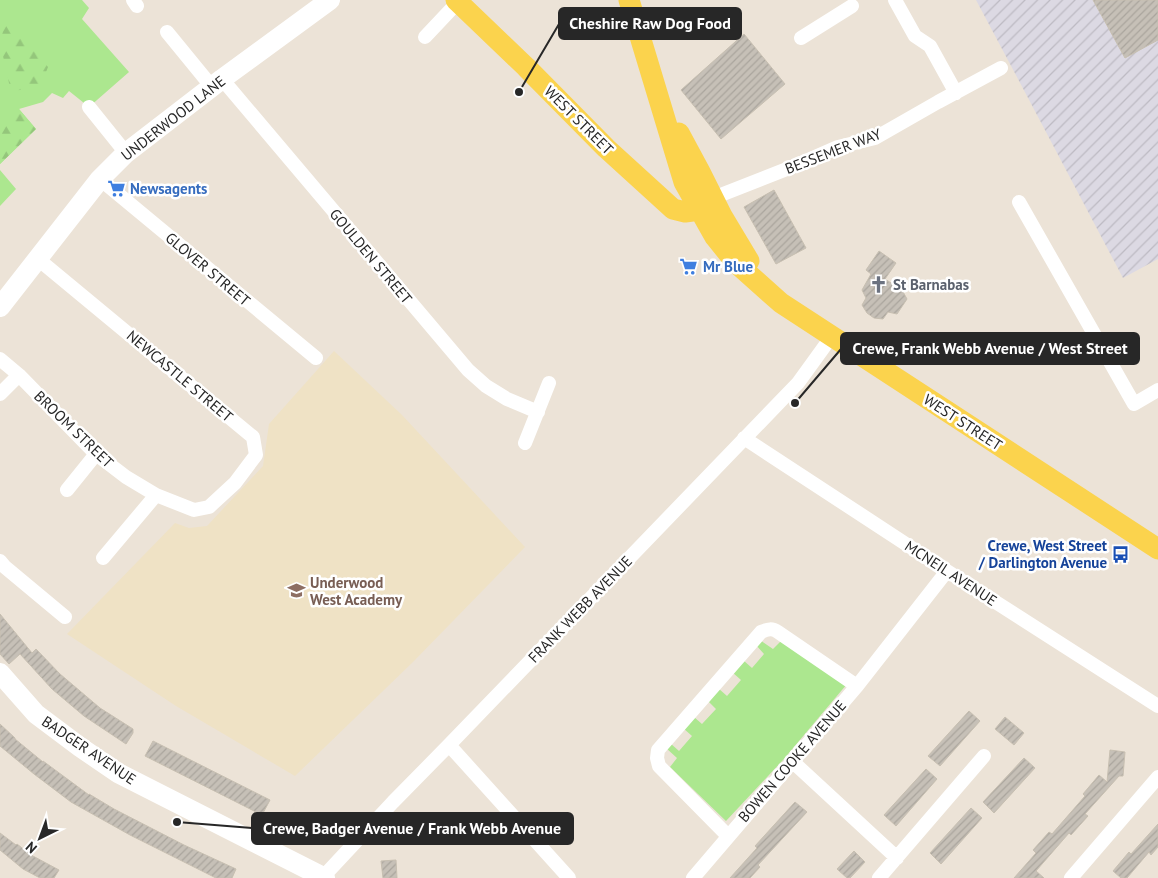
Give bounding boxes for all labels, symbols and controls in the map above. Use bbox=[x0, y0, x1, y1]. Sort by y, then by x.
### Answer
callout: Cheshire Raw Dog Food bbox=[559, 8, 741, 39]
text: Cheshire Raw Dog Food bbox=[569, 13, 731, 33]
street label: UNDERWOOD LANE bbox=[117, 71, 229, 165]
street label: WEST STREET bbox=[541, 82, 618, 159]
street label: BESSEMER WAY bbox=[782, 124, 884, 178]
supermarket icon: Newsagents bbox=[106, 178, 126, 198]
place label: Newsagents bbox=[130, 179, 207, 198]
street label: GOULDEN STREET bbox=[326, 204, 417, 308]
street label: GLOVER STREET bbox=[162, 228, 255, 310]
supermarket icon: Mr Blue bbox=[679, 256, 699, 276]
place label: Mr Blue bbox=[703, 257, 753, 276]
church icon: St Barnabas bbox=[869, 274, 889, 294]
place label: St Barnabas bbox=[893, 275, 969, 294]
street label: NEWCASTLE STREET bbox=[123, 326, 238, 426]
callout: Crewe, Frank Webb Avenue / West Street bbox=[841, 333, 1139, 364]
text: Crewe, Frank Webb Avenue / West Street bbox=[852, 338, 1128, 358]
street label: BROOM STREET bbox=[30, 386, 118, 472]
street label: WEST STREET bbox=[920, 390, 1006, 455]
street label: MCNEIL AVENUE bbox=[901, 536, 1001, 610]
place label: Crewe, West Street / Darlington Avenue bbox=[978, 536, 1108, 572]
bus stop icon: Crewe, West Street / Darlington Avenue bbox=[1111, 544, 1131, 564]
street label: FRANK WEBB AVENUE bbox=[524, 551, 636, 667]
place label: Underwood West Academy bbox=[310, 573, 403, 609]
school or university icon: Underwood West Academy bbox=[286, 581, 306, 601]
street label: BOWEN COOKE AVENUE bbox=[734, 696, 850, 826]
street label: BADGER AVENUE bbox=[38, 711, 140, 789]
north arrow bbox=[15, 813, 65, 863]
callout: Crewe, Badger Avenue / Frank Webb Avenue bbox=[252, 813, 573, 844]
text: Crewe, Badger Avenue / Frank Webb Avenue bbox=[263, 818, 561, 838]
text: N bbox=[22, 838, 41, 857]

